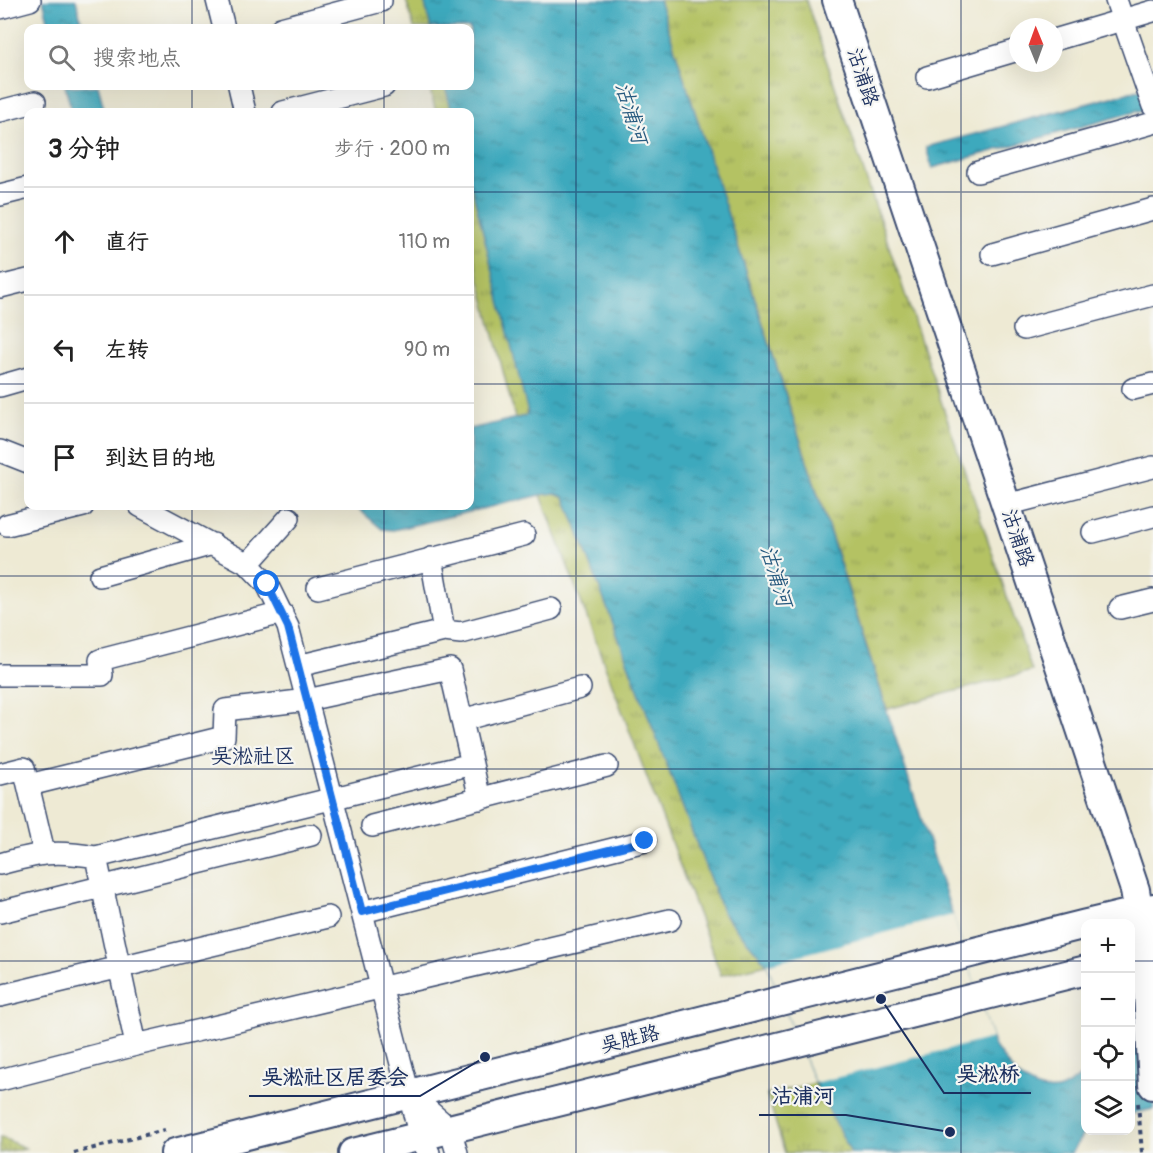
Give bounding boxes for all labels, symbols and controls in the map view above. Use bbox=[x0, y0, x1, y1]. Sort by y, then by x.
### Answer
north arrow bbox=[1009, 18, 1063, 72]
search box bbox=[24, 24, 474, 90]
icon: search bbox=[45, 41, 78, 74]
text: 搜索地点 bbox=[93, 44, 181, 72]
street label: 沽浦路 bbox=[842, 45, 884, 110]
water label: 沽浦河 bbox=[609, 79, 654, 150]
text: 3 分钟 bbox=[48, 133, 120, 165]
text: 步行 · 200 m bbox=[334, 136, 450, 161]
icon: ahead bbox=[48, 225, 81, 258]
text: 直行 bbox=[105, 228, 149, 256]
text: 110 m bbox=[399, 229, 450, 254]
icon: left bbox=[48, 333, 81, 366]
text: 左转 bbox=[105, 336, 149, 364]
text: 90 m bbox=[404, 337, 450, 362]
icon: arrive bbox=[48, 441, 81, 474]
text: 到达目的地 bbox=[105, 444, 215, 472]
street label: 沽浦路 bbox=[996, 506, 1040, 571]
water label: 沽浦河 bbox=[754, 542, 799, 613]
route start bbox=[253, 570, 279, 596]
district label: 吴淞社区 bbox=[211, 743, 295, 770]
route end bbox=[631, 827, 657, 853]
map controls bbox=[1081, 919, 1135, 1135]
button: + bbox=[1081, 919, 1135, 973]
button: − bbox=[1081, 973, 1135, 1027]
street label: 吴胜路 bbox=[598, 1019, 663, 1058]
button: locate bbox=[1081, 1027, 1135, 1081]
callout: 吴淞桥 bbox=[944, 1054, 1031, 1093]
callout: 吴淞社区居委会 bbox=[249, 1057, 420, 1096]
text: 吴淞桥 bbox=[957, 1061, 1020, 1088]
text: 吴淞社区居委会 bbox=[262, 1064, 409, 1091]
callout: 沽浦河 bbox=[759, 1076, 846, 1115]
button: layers bbox=[1081, 1081, 1135, 1135]
text: 沽浦河 bbox=[772, 1083, 835, 1110]

